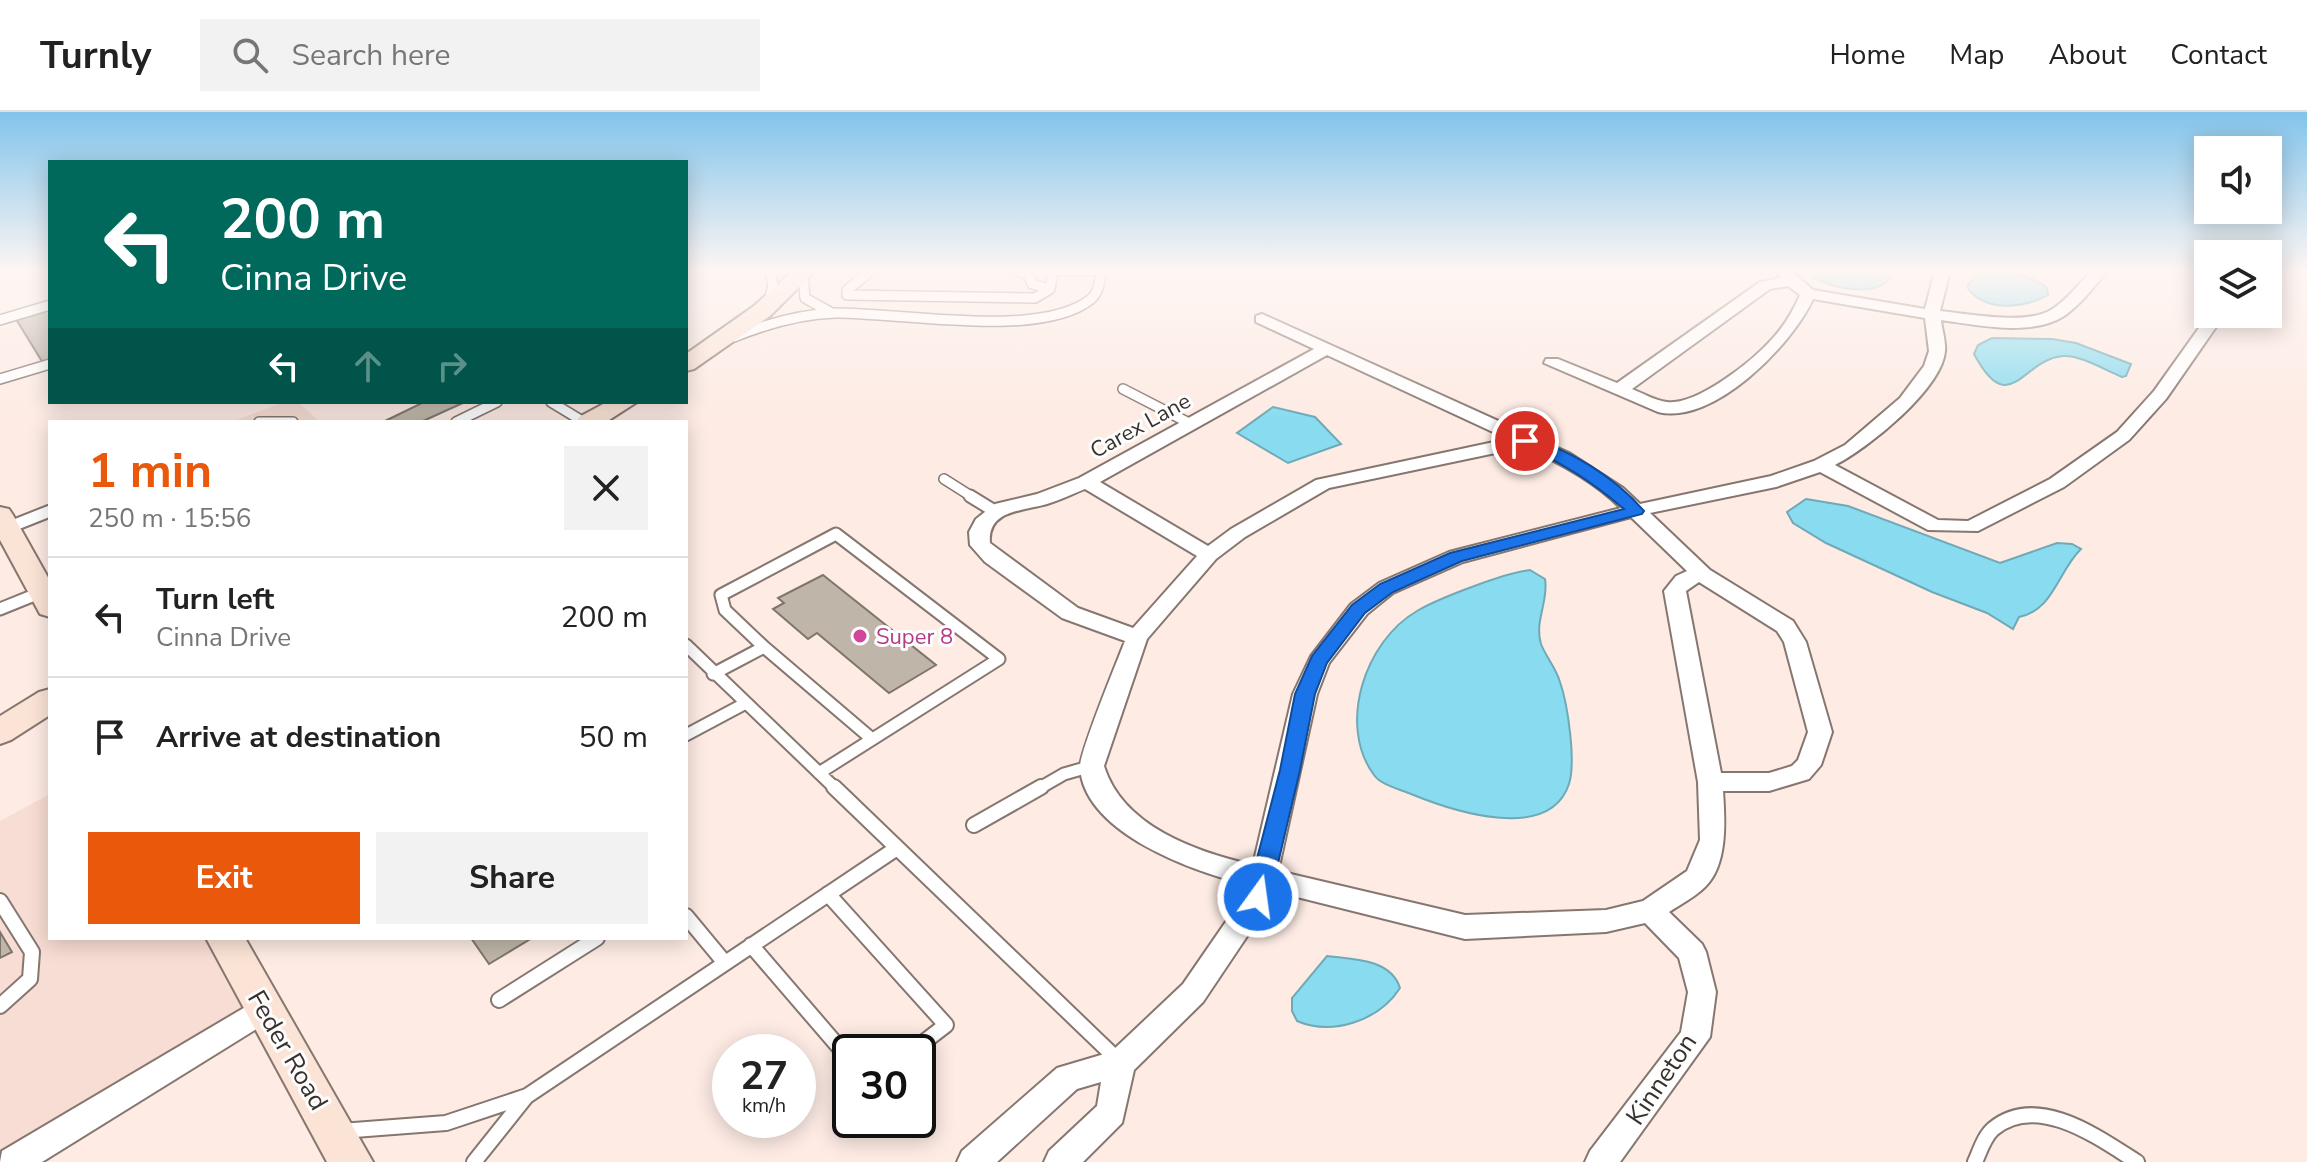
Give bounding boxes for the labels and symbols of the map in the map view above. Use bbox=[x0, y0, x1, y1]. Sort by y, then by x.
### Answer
street label: Carex Lane bbox=[1085, 386, 1196, 466]
pin bbox=[1491, 407, 1559, 475]
place label: Super 8 bbox=[876, 622, 953, 652]
marker: Super 8 bbox=[851, 627, 869, 645]
position arrow bbox=[1216, 855, 1300, 939]
street label: Feder Road bbox=[239, 984, 336, 1117]
street label: Kinneton bbox=[1618, 1026, 1705, 1132]
speed limit sign: 30 bbox=[832, 1034, 936, 1138]

